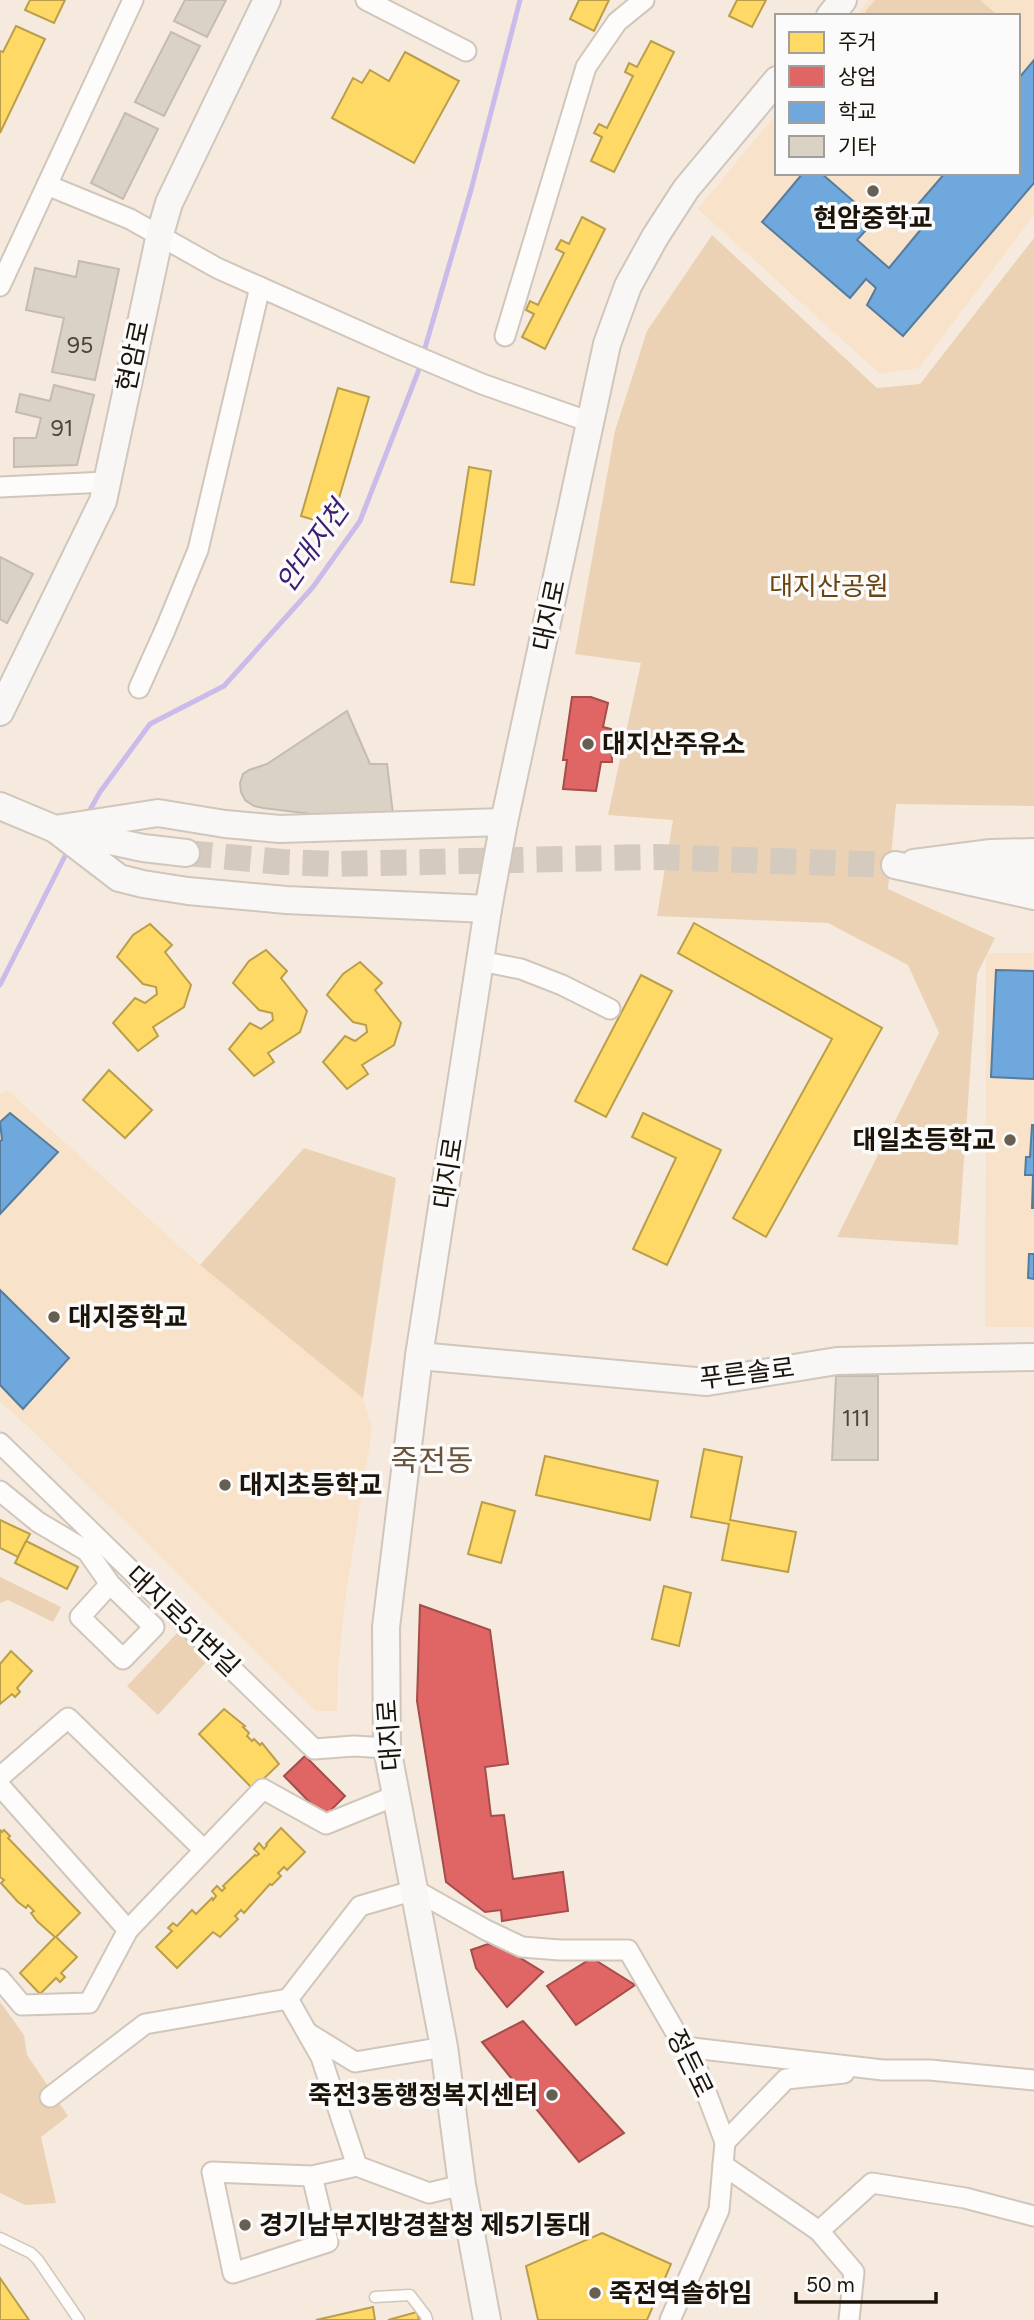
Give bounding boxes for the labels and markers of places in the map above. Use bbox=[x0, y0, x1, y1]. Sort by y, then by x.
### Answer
marker: 현암중학교 bbox=[865, 183, 881, 199]
place label: 현암중학교 bbox=[813, 202, 933, 234]
place label: 대지산주유소 bbox=[602, 728, 746, 760]
marker: 대지산주유소 bbox=[580, 736, 596, 752]
place label: 대일초등학교 bbox=[852, 1124, 996, 1156]
marker: 대일초등학교 bbox=[1002, 1132, 1018, 1148]
place label: 대지중학교 bbox=[68, 1301, 188, 1333]
marker: 대지중학교 bbox=[46, 1309, 62, 1325]
place label: 대지초등학교 bbox=[239, 1469, 383, 1501]
marker: 대지초등학교 bbox=[217, 1477, 233, 1493]
place label: 죽전3동행정복지센터 bbox=[308, 2079, 538, 2111]
marker: 죽전3동행정복지센터 bbox=[544, 2087, 560, 2103]
place label: 경기남부지방경찰청 제5기동대 bbox=[259, 2209, 591, 2241]
marker: 경기남부지방경찰청 제5기동대 bbox=[237, 2217, 253, 2233]
place label: 죽전역솔하임 bbox=[609, 2277, 753, 2309]
marker: 죽전역솔하임 bbox=[587, 2285, 603, 2301]

